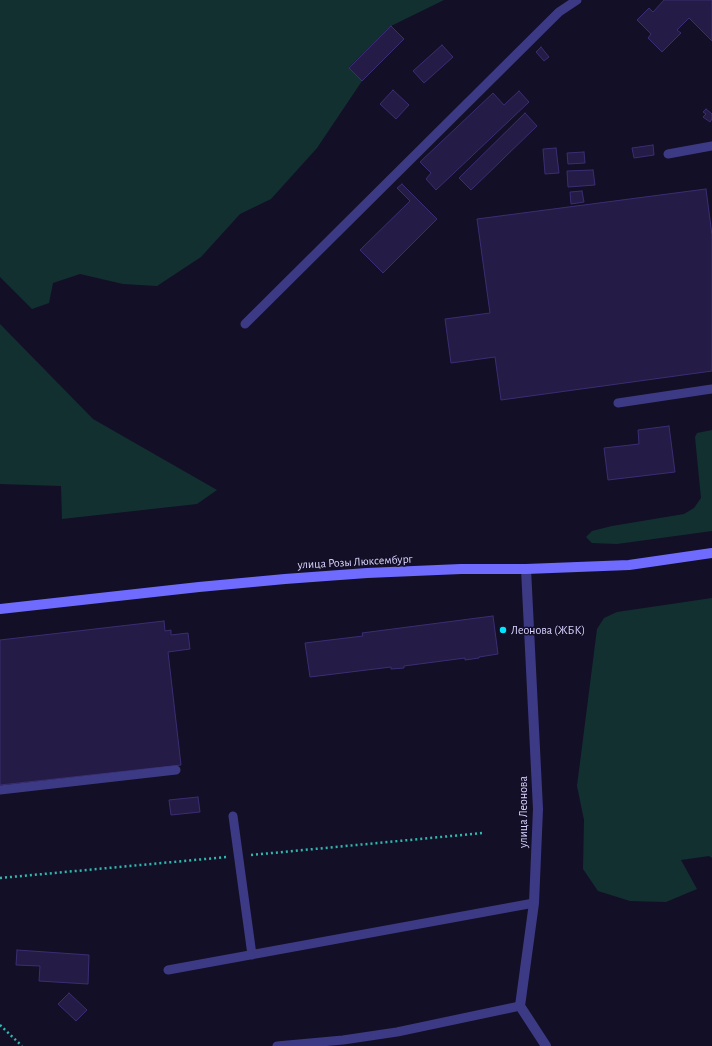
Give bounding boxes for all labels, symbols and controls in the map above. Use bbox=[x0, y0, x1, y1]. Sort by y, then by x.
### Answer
street label: улица Розы Люксембург bbox=[297, 552, 413, 572]
place label: Леонова (ЖБК) bbox=[511, 623, 585, 637]
marker: Леонова (ЖБК) bbox=[498, 625, 508, 635]
street label: улица Леонова bbox=[516, 776, 530, 848]

